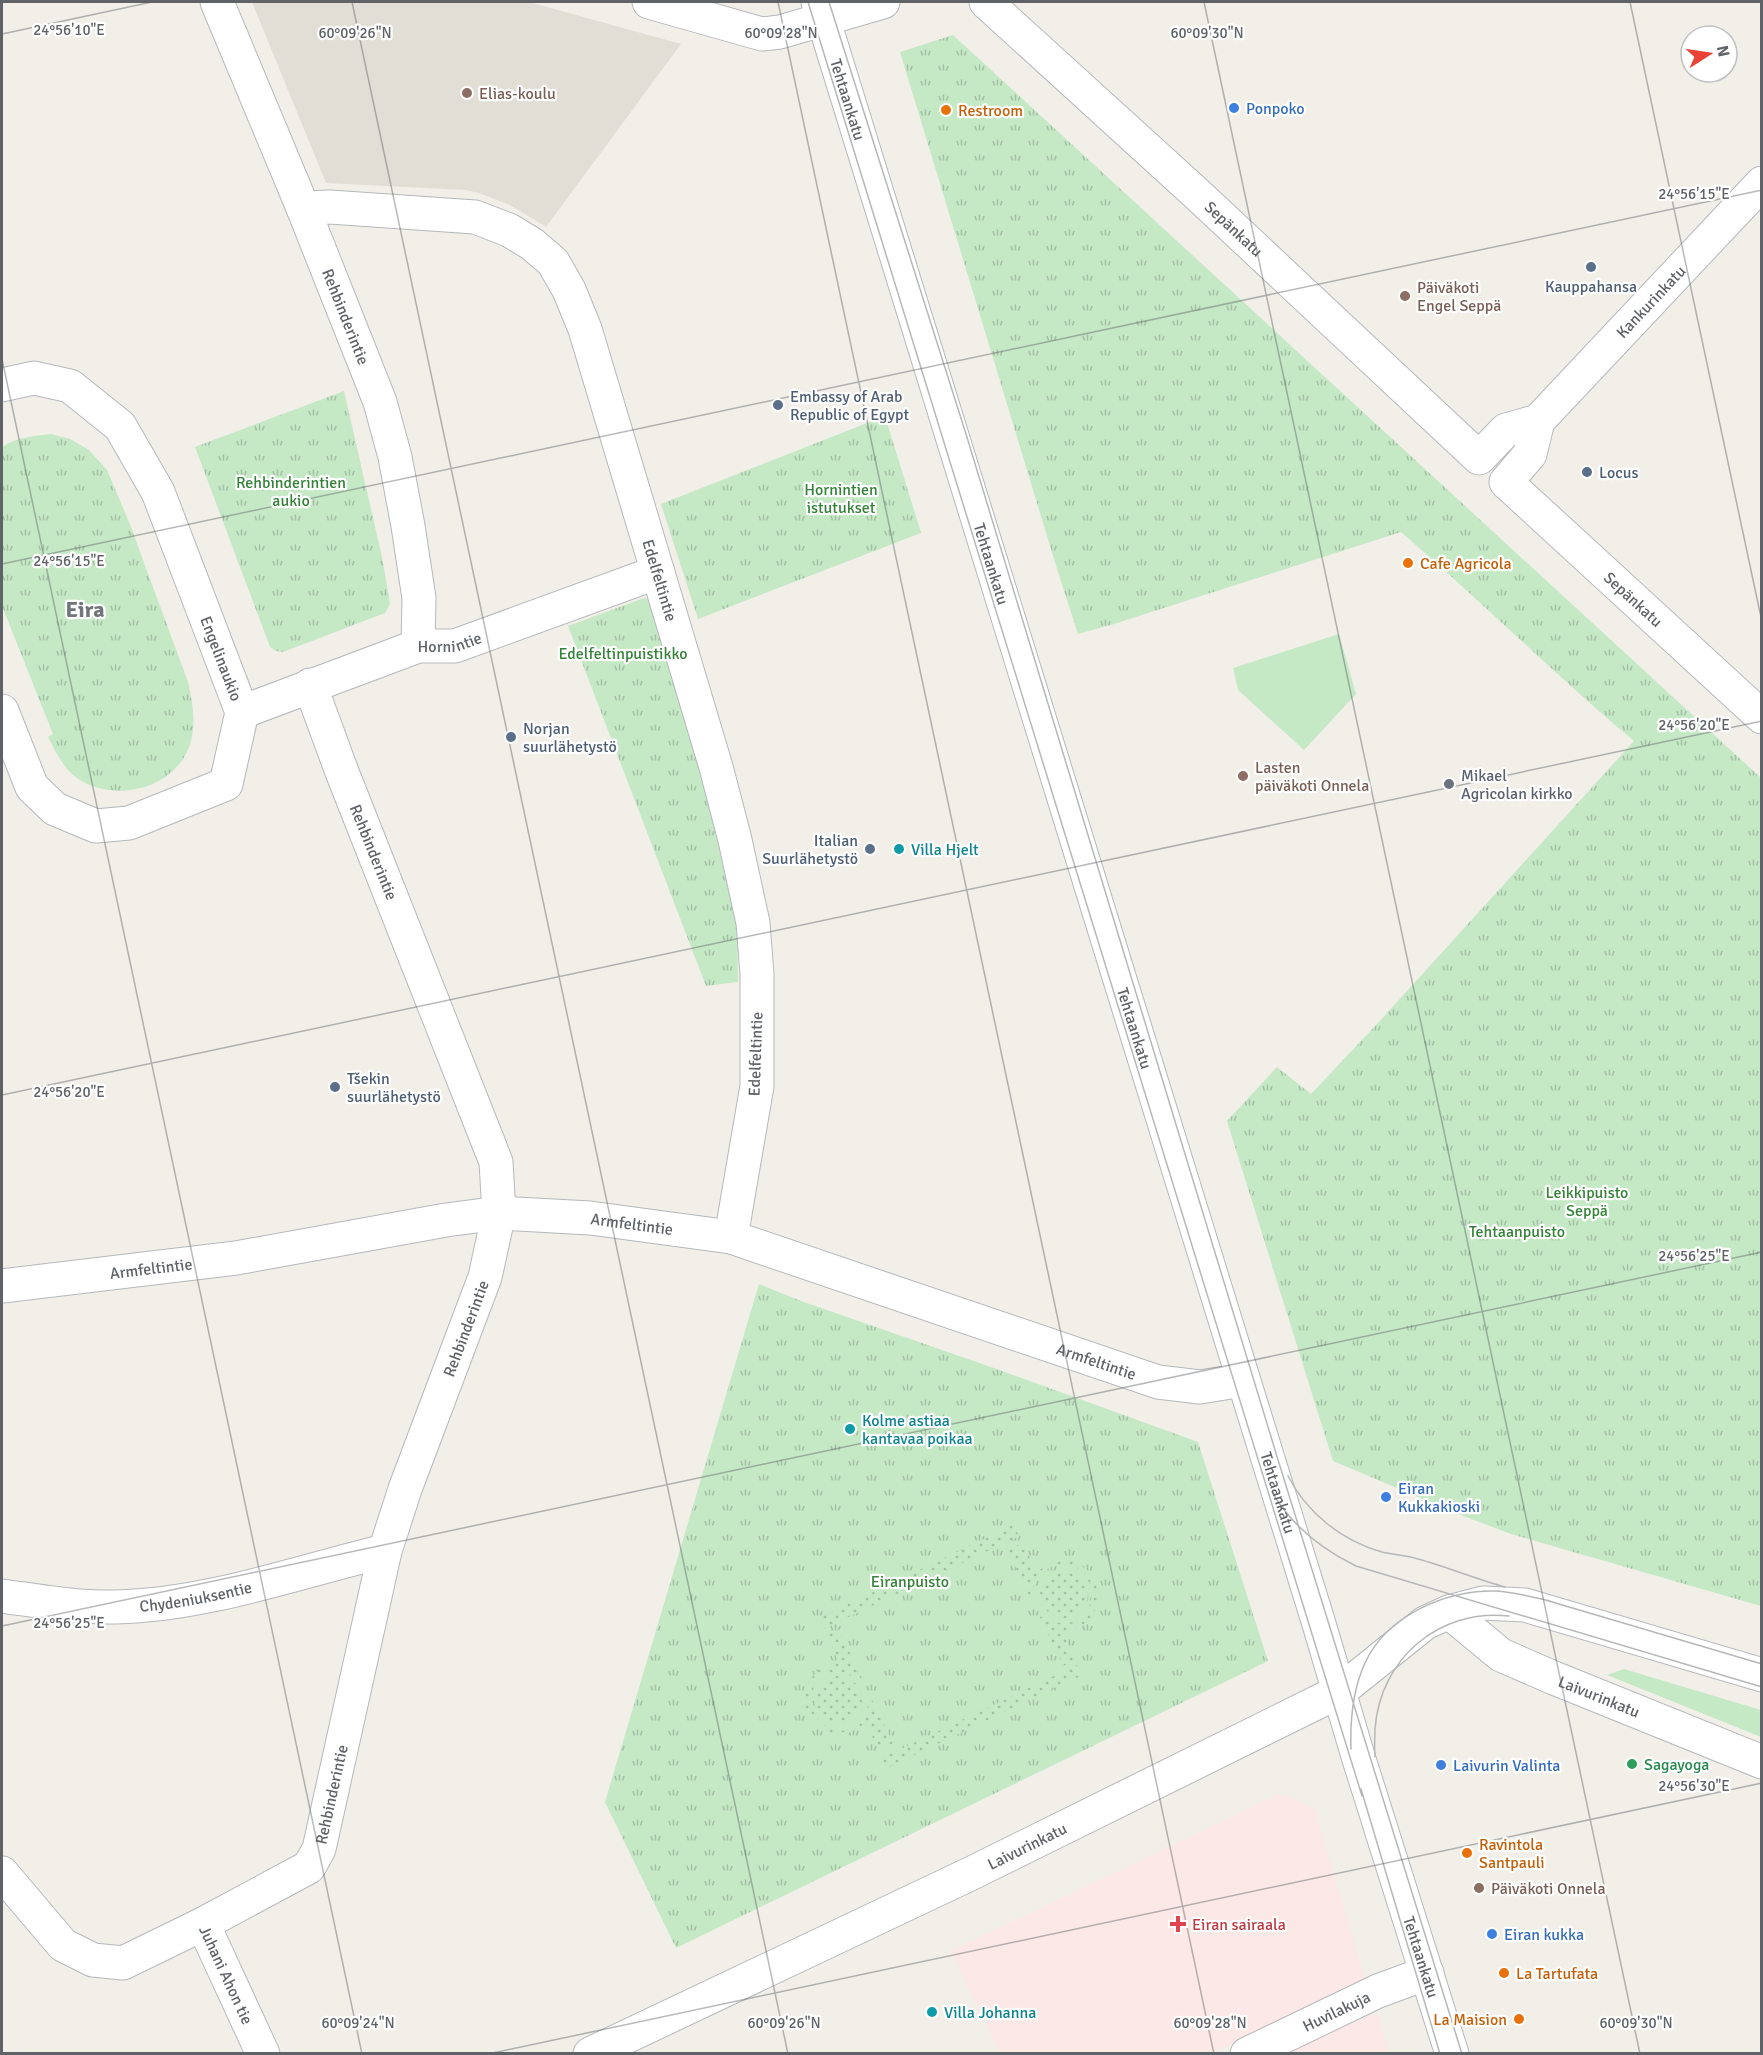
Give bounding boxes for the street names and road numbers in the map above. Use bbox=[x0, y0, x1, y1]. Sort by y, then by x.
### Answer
street label: Tehtaankatu bbox=[825, 57, 869, 143]
street label: Sepänkatu bbox=[1200, 197, 1267, 262]
street label: Kankurinkatu bbox=[1612, 261, 1690, 343]
street label: Rehbinderintie bbox=[317, 266, 373, 368]
street label: Tehtaankatu bbox=[969, 521, 1013, 607]
street label: Edelfeltintie bbox=[637, 537, 681, 624]
street label: Sepänkatu bbox=[1599, 568, 1666, 632]
street label: Engelinaukio bbox=[195, 613, 246, 704]
street label: Hornintie bbox=[418, 628, 485, 657]
street label: Rehbinderintie bbox=[345, 802, 401, 903]
street label: Tehtaankatu bbox=[1112, 985, 1156, 1072]
street label: Edelfeltintie bbox=[745, 1011, 767, 1097]
street label: Armfeltintie bbox=[589, 1209, 674, 1240]
street label: Armfeltintie bbox=[109, 1254, 193, 1284]
street label: Rehbinderintie bbox=[439, 1278, 494, 1380]
street label: Armfeltintie bbox=[1054, 1339, 1139, 1385]
street label: Tehtaankatu bbox=[1255, 1450, 1299, 1536]
street label: Chydeniuksentie bbox=[139, 1577, 254, 1617]
street label: Laivurinkatu bbox=[1555, 1672, 1643, 1723]
street label: Rehbinderintie bbox=[311, 1743, 353, 1846]
street label: Laivurinkatu bbox=[984, 1819, 1070, 1875]
street label: Tehtaankatu bbox=[1398, 1914, 1443, 2000]
street label: Juhani Ahon tie bbox=[194, 1923, 257, 2028]
street label: Huvilakuja bbox=[1299, 1987, 1374, 2037]

